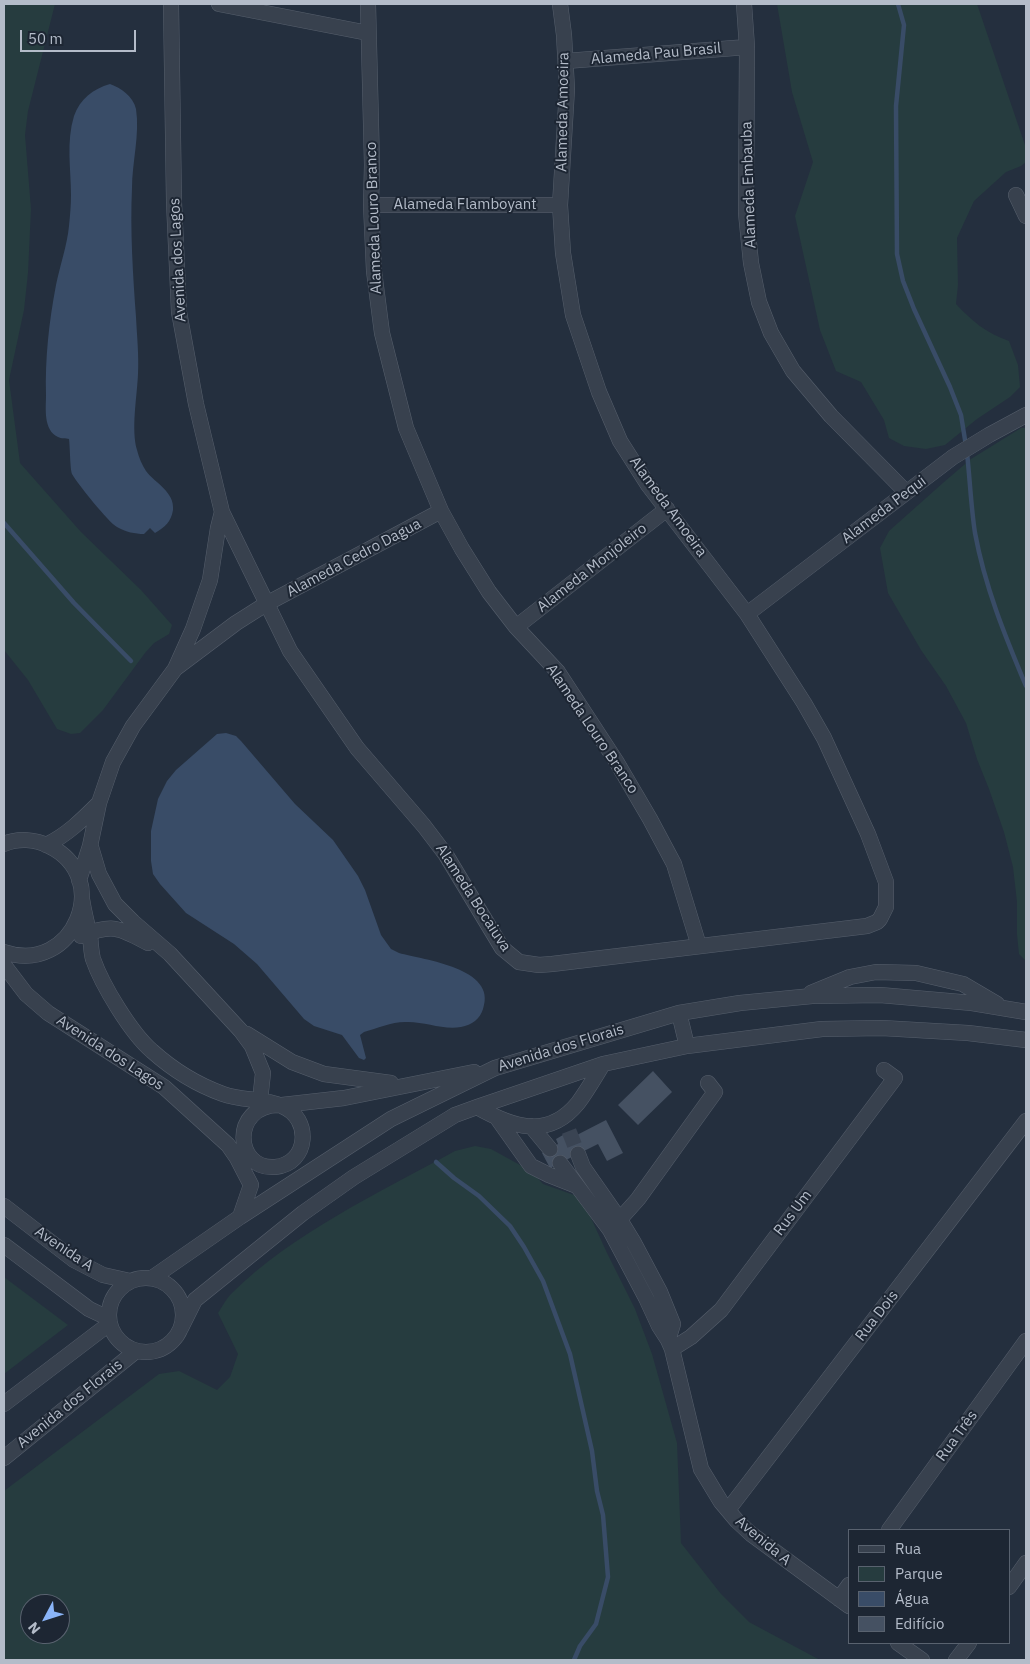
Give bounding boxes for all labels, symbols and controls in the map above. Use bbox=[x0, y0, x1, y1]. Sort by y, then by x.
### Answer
scale bar bbox=[22, 20, 139, 52]
text: 50 m bbox=[28, 29, 63, 48]
street label: Alameda Pau Brasil bbox=[590, 39, 722, 69]
street label: Alameda Amoeira bbox=[553, 52, 573, 172]
street label: Alameda Embauba bbox=[738, 121, 760, 249]
street label: Alameda Louro Branco bbox=[362, 141, 386, 295]
street label: Alameda Flamboyant bbox=[394, 196, 536, 214]
street label: Avenida dos Lagos bbox=[166, 197, 190, 323]
street label: Alameda Amoeira bbox=[626, 453, 710, 561]
street label: Alameda Pequi bbox=[838, 472, 930, 548]
street label: Alameda Cedro Dagua bbox=[284, 515, 424, 601]
street label: Alameda Monjoleiro bbox=[533, 520, 651, 616]
street label: Alameda Louro Branco bbox=[542, 661, 642, 797]
street label: Alameda Bocaiuva bbox=[432, 841, 514, 955]
street label: Avenida dos Lagos bbox=[53, 1012, 167, 1094]
street label: Avenida dos Florais bbox=[496, 1020, 626, 1076]
street label: Rus Um bbox=[770, 1187, 816, 1239]
street label: Avenida A bbox=[31, 1223, 97, 1275]
street label: Rua Dois bbox=[852, 1287, 902, 1345]
street label: Avenida dos Florais bbox=[14, 1356, 126, 1452]
street label: Rua Três bbox=[933, 1407, 981, 1465]
street label: Avenida A bbox=[732, 1513, 794, 1569]
legend bbox=[848, 1529, 1010, 1644]
text: Rua bbox=[895, 1539, 921, 1558]
text: Parque bbox=[895, 1564, 943, 1583]
text: Água bbox=[895, 1589, 929, 1608]
north arrow bbox=[20, 1594, 70, 1644]
text: Edifício bbox=[895, 1614, 944, 1633]
text: N bbox=[24, 1618, 44, 1638]

